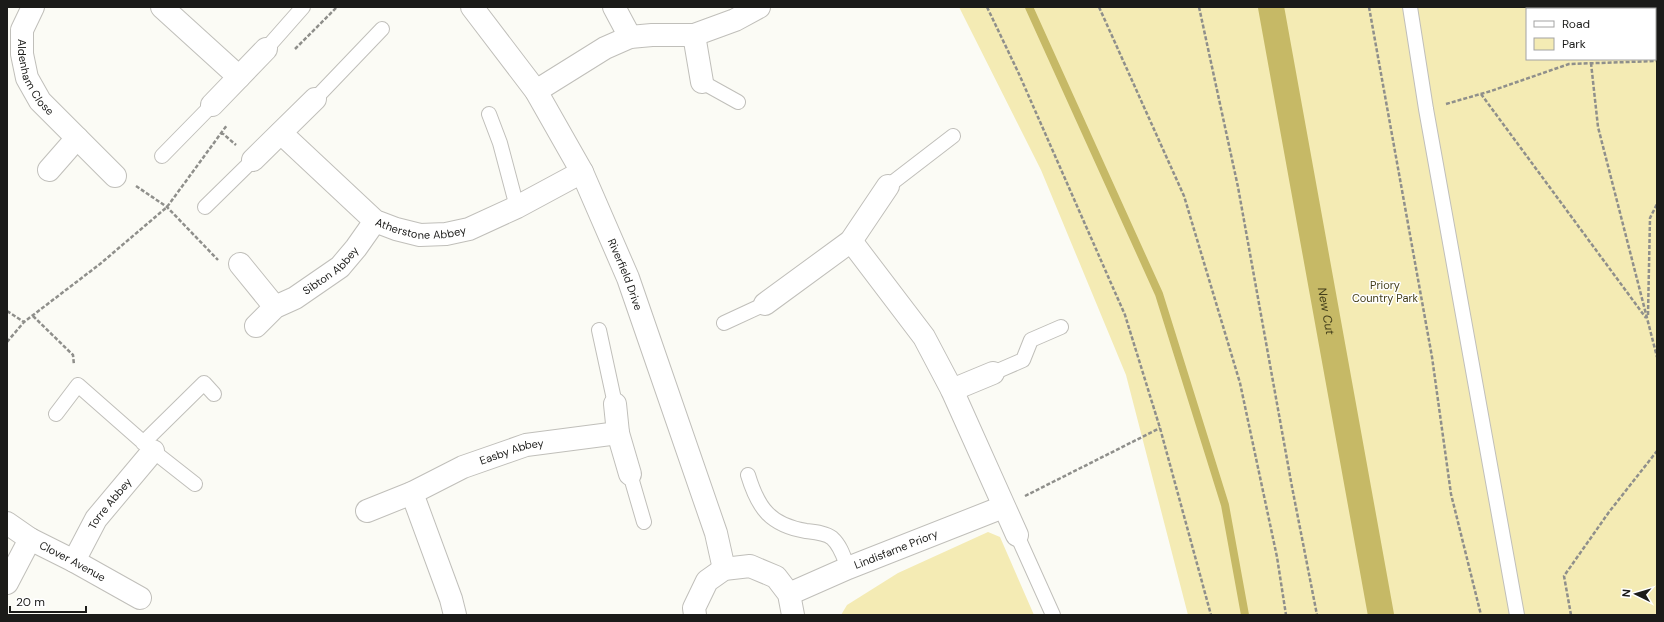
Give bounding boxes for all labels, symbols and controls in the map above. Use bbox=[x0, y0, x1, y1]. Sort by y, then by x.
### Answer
legend bbox=[1526, 8, 1656, 60]
text: Road bbox=[1562, 16, 1590, 32]
text: Park bbox=[1562, 36, 1586, 52]
street label: Aldenham Close bbox=[15, 39, 57, 118]
street label: Atherstone Abbey bbox=[373, 215, 467, 242]
street label: Riverfield Drive bbox=[605, 236, 646, 312]
street label: Sibton Abbey bbox=[300, 243, 361, 298]
park label: Priory Country Park bbox=[1352, 278, 1419, 305]
water label: New Cut bbox=[1314, 286, 1338, 336]
street label: Easby Abbey bbox=[478, 436, 545, 468]
street label: Torre Abbey bbox=[85, 475, 135, 532]
street label: Lindisfarne Priory bbox=[852, 526, 940, 572]
street label: Clover Avenue bbox=[37, 538, 108, 584]
north arrow bbox=[1616, 574, 1656, 614]
scale bar bbox=[10, 588, 86, 614]
text: N bbox=[1619, 589, 1633, 598]
text: 20 m bbox=[16, 594, 45, 610]

